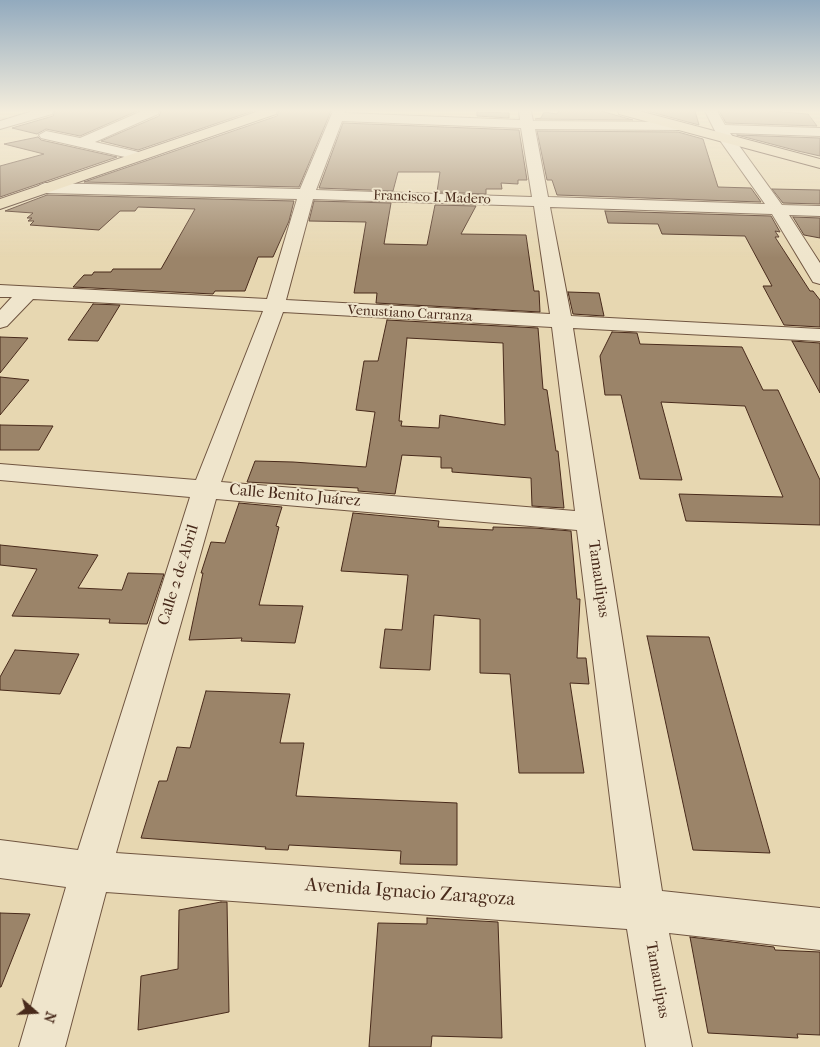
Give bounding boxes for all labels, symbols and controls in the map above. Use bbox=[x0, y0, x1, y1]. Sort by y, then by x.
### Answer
street label: Francisco I. Madero bbox=[373, 188, 491, 208]
street label: Venustiano Carranza bbox=[347, 302, 473, 326]
street label: Calle Benito Juárez bbox=[229, 481, 361, 511]
street label: Calle 2 de Abril bbox=[155, 522, 203, 628]
street label: Tamaulipas bbox=[583, 539, 613, 619]
street label: Avenida Ignacio Zaragoza bbox=[304, 874, 516, 912]
street label: Tamaulipas bbox=[641, 940, 673, 1020]
north arrow bbox=[10, 987, 60, 1037]
text: N bbox=[40, 1009, 59, 1025]

